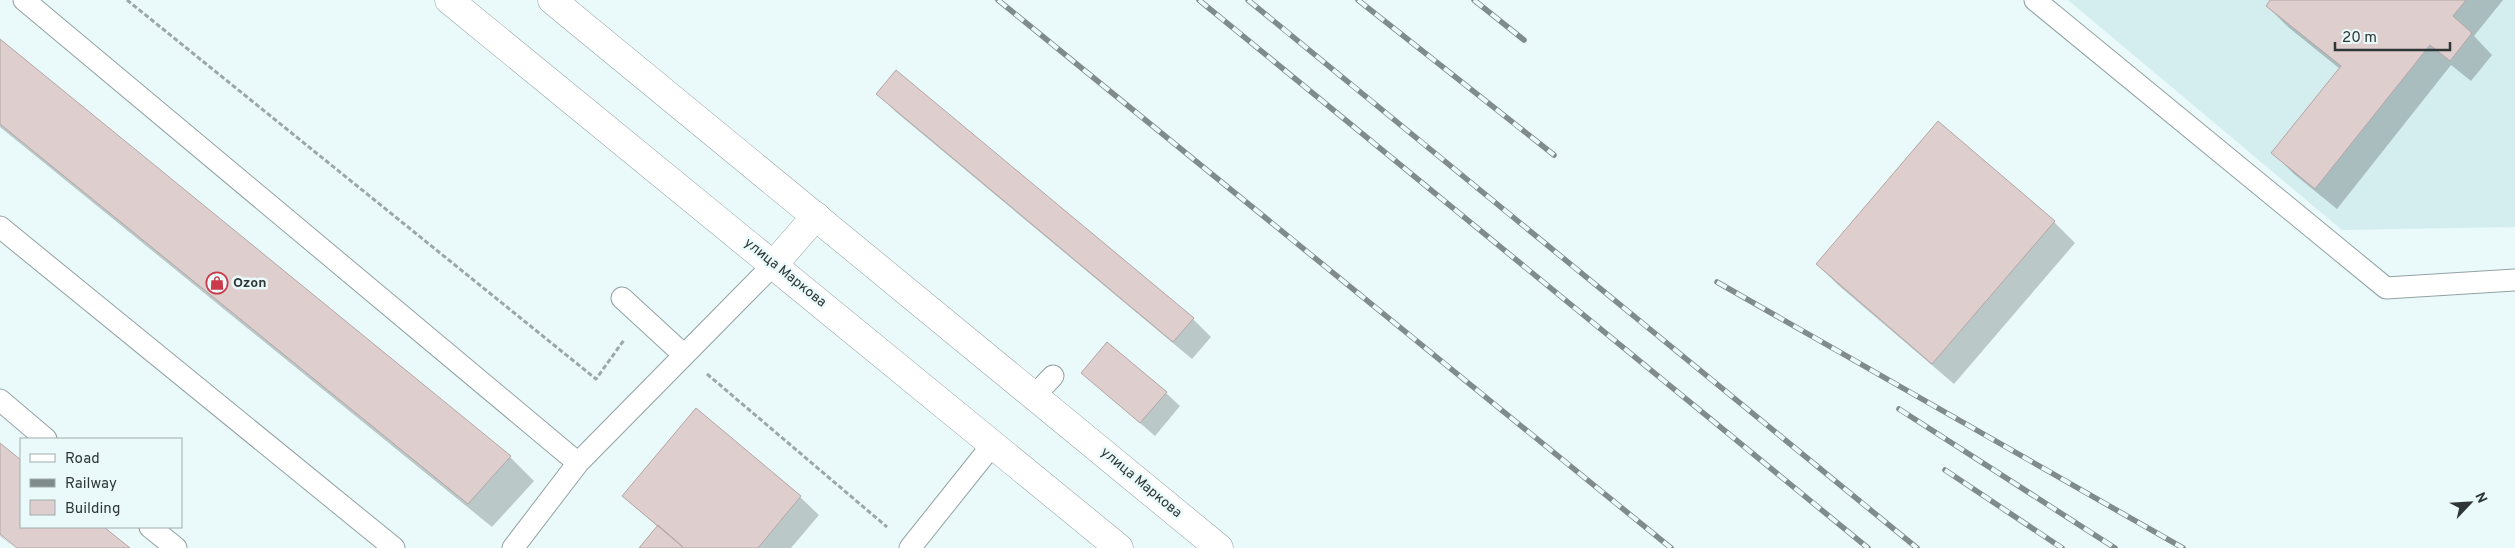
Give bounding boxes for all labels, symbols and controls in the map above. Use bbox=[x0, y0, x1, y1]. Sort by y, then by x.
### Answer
scale bar bbox=[2335, 20, 2450, 52]
text: 20 m bbox=[2342, 29, 2377, 48]
street label: улица Маркова bbox=[740, 235, 830, 311]
shop icon: Ozon bbox=[205, 271, 229, 295]
place label: Ozon bbox=[233, 275, 266, 292]
legend bbox=[20, 438, 182, 528]
street label: улица Маркова bbox=[1097, 444, 1185, 522]
text: Road bbox=[65, 450, 100, 469]
text: Railway bbox=[65, 475, 117, 494]
north arrow bbox=[2445, 478, 2495, 528]
text: N bbox=[2471, 490, 2490, 506]
text: Building bbox=[65, 500, 120, 519]

